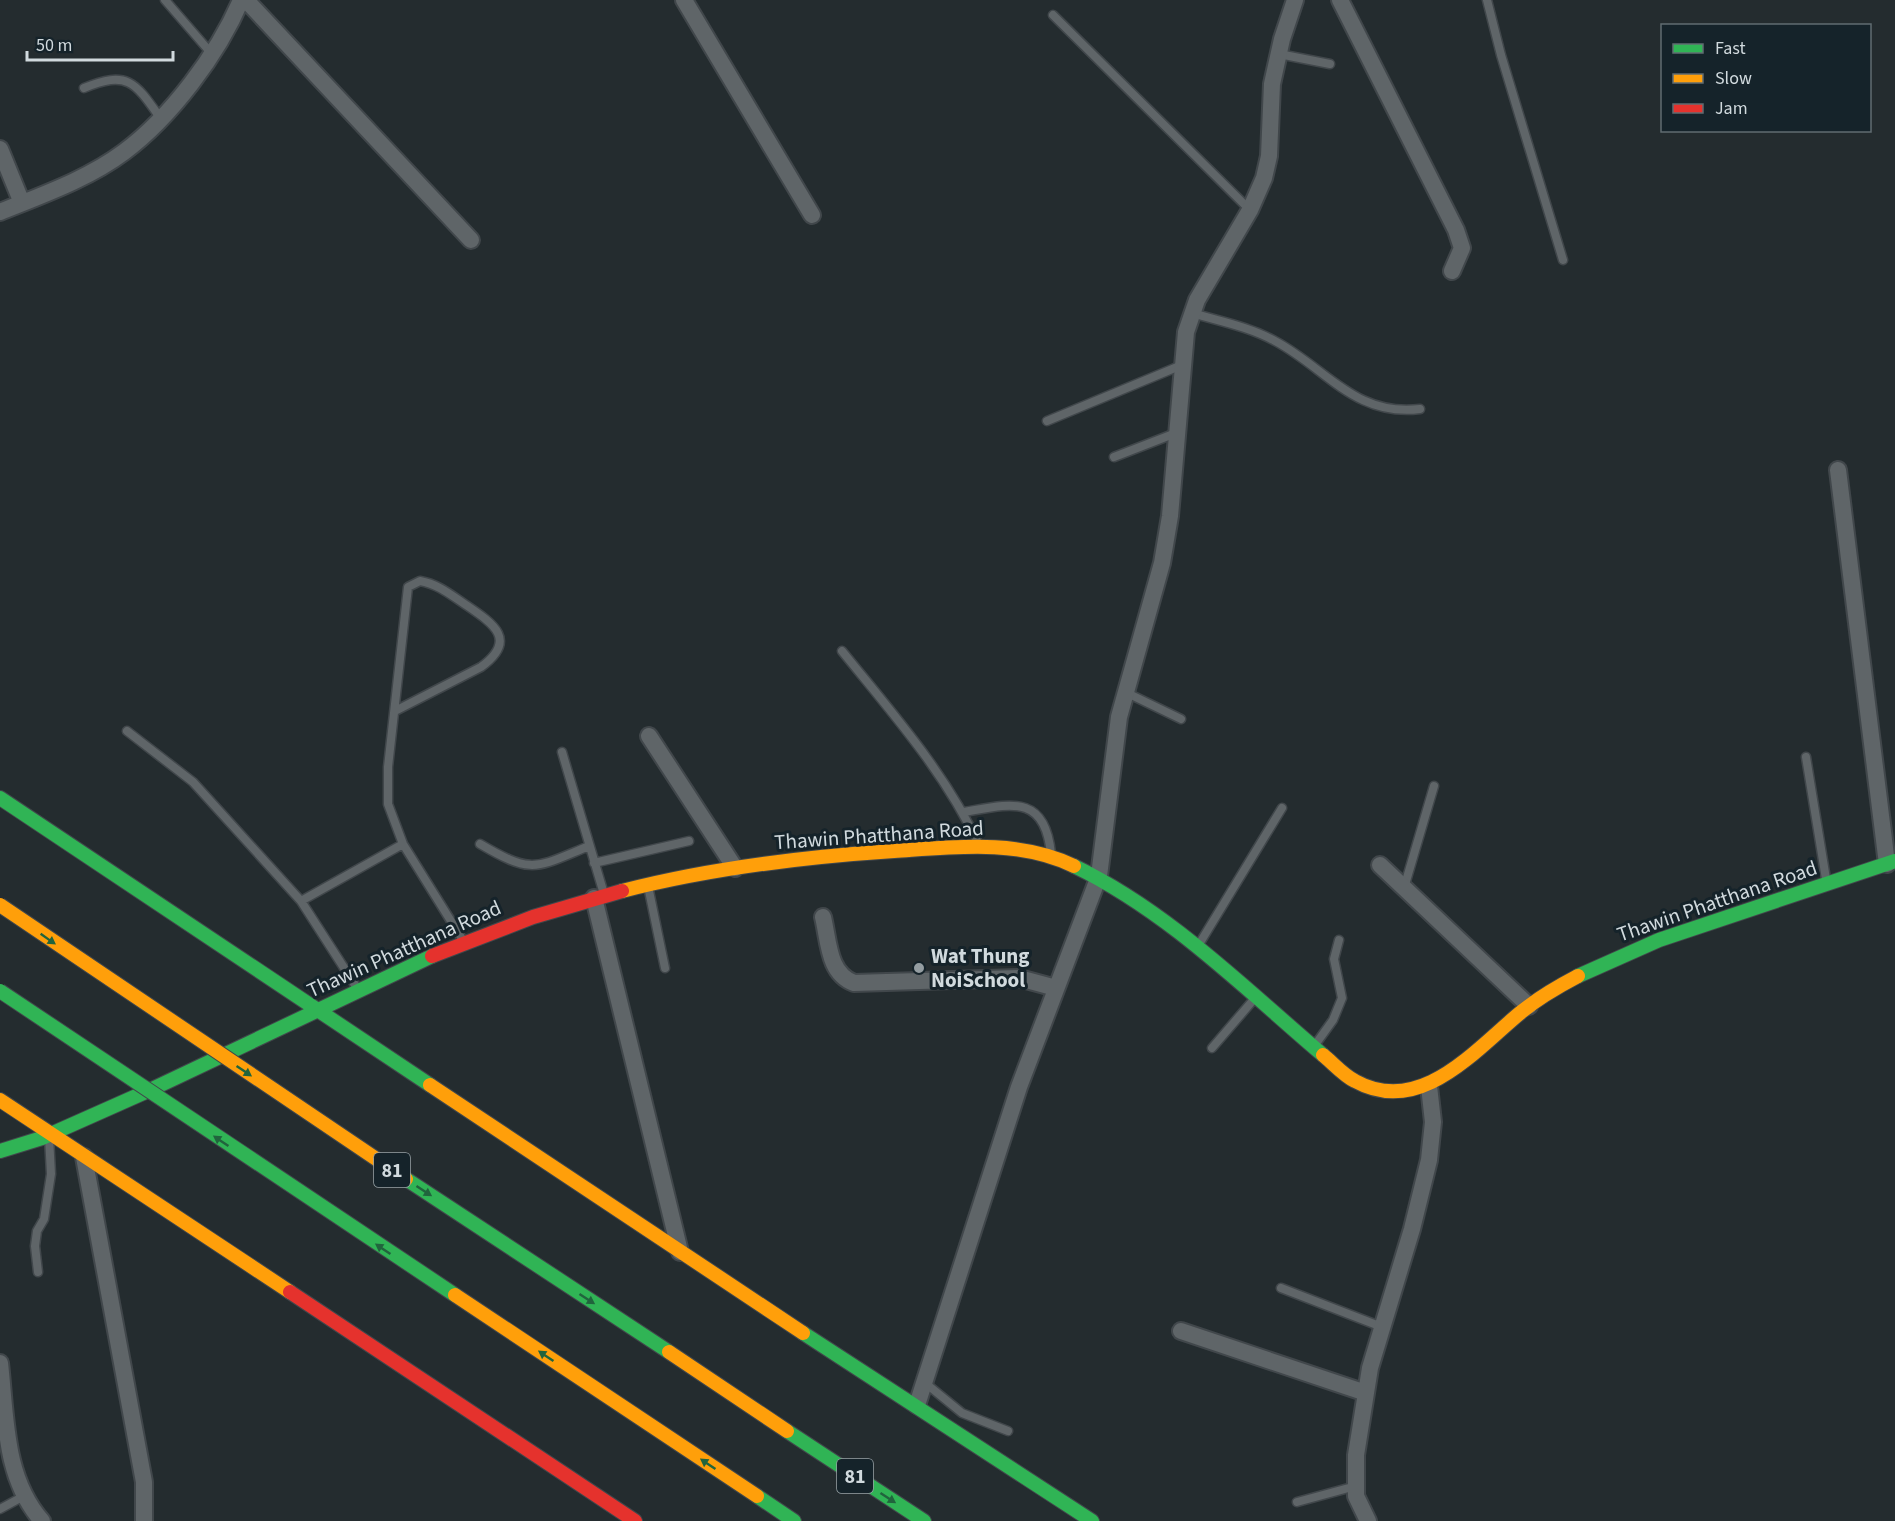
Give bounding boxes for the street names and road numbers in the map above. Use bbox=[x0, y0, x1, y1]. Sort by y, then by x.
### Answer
street label: Thawin Phatthana Road bbox=[773, 813, 985, 857]
street label: Thawin Phatthana Road bbox=[1613, 853, 1821, 949]
street label: Thawin Phatthana Road bbox=[302, 893, 506, 1005]
road number: 81 bbox=[374, 1153, 410, 1187]
road number: 81 bbox=[837, 1459, 873, 1493]

